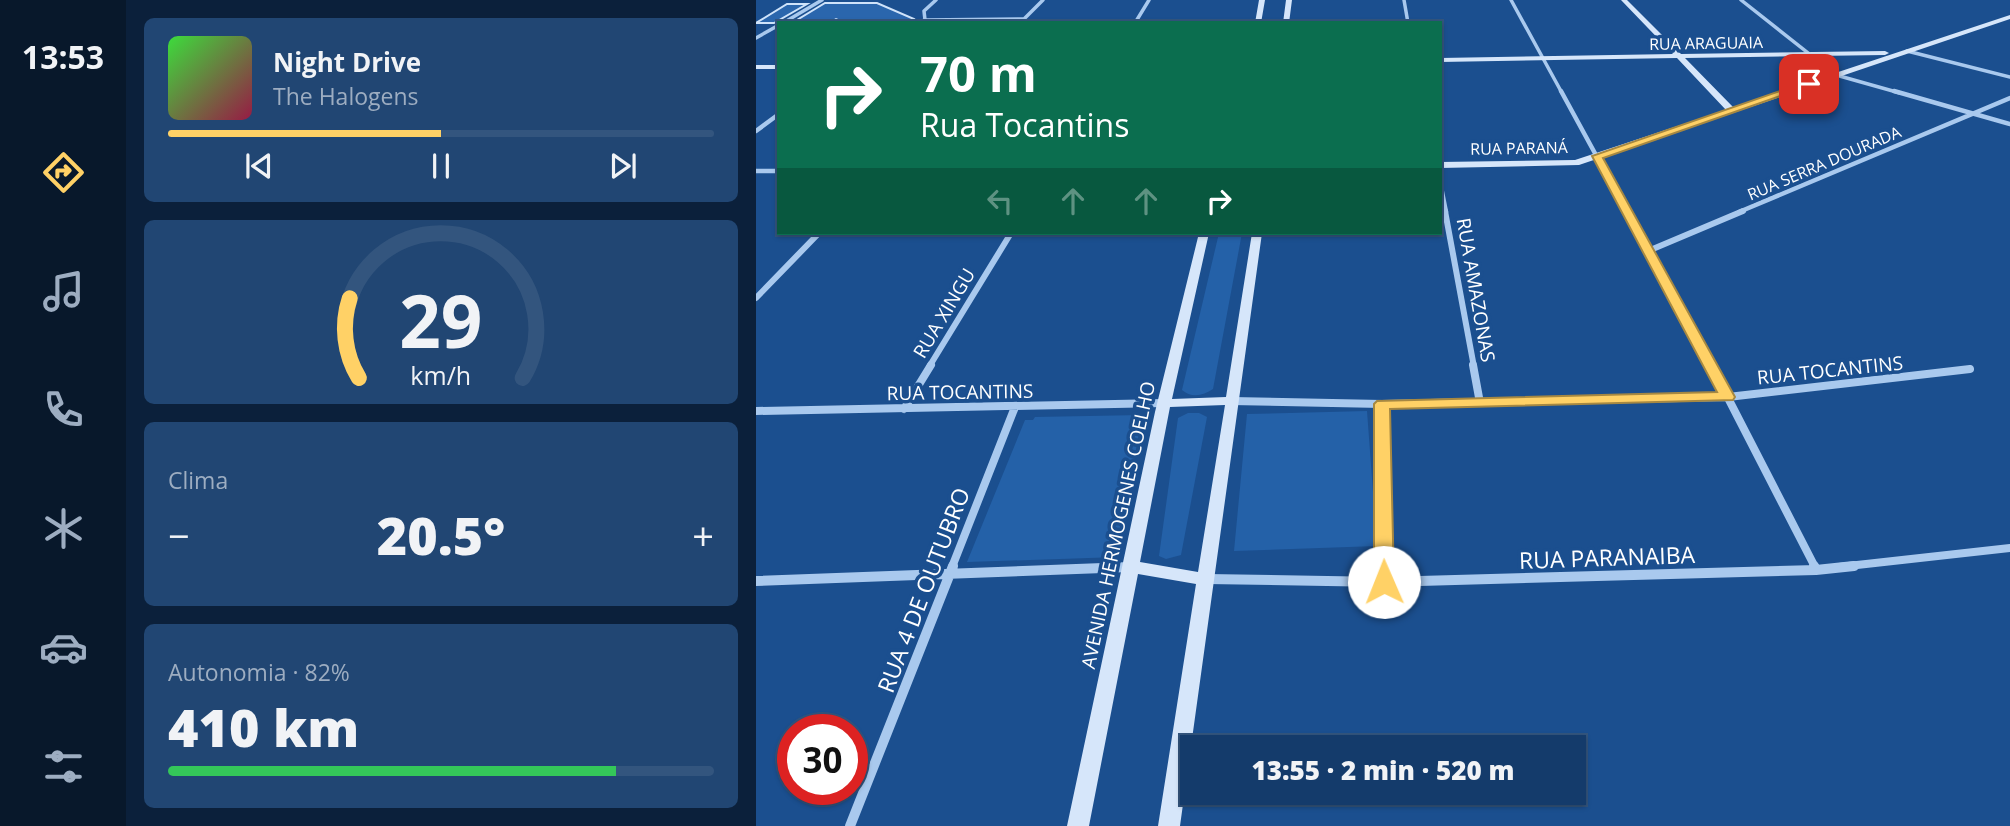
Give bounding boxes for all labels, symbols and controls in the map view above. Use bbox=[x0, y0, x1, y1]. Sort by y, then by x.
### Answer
street label: RUA ARAGUAIA bbox=[1649, 31, 1764, 55]
text: 13:53 bbox=[22, 35, 104, 78]
text: 70 m bbox=[920, 40, 1037, 106]
text: Night Drive bbox=[273, 44, 421, 80]
icon: right bbox=[805, 49, 896, 140]
pin bbox=[1779, 54, 1839, 114]
icon: arrive bbox=[1790, 65, 1828, 103]
text: The Halogens bbox=[273, 80, 419, 112]
text: Rua Tocantins bbox=[920, 103, 1129, 146]
street label: RUA SERRA DOURADA bbox=[1744, 120, 1905, 205]
street label: RUA PARANÁ bbox=[1470, 136, 1569, 160]
icon: previous bbox=[240, 147, 278, 185]
icon: pause bbox=[422, 147, 460, 185]
icon: next bbox=[604, 147, 642, 185]
icon: directions bbox=[39, 148, 88, 197]
icon: left bbox=[981, 182, 1019, 220]
icon: ahead bbox=[1054, 182, 1092, 220]
icon: ahead bbox=[1127, 182, 1165, 220]
icon: right bbox=[1200, 182, 1238, 220]
street label: RUA AMAZONAS bbox=[1451, 216, 1501, 364]
street label: RUA XINGU bbox=[907, 263, 981, 363]
icon: music bbox=[39, 267, 88, 316]
text: 29 bbox=[399, 270, 483, 369]
street label: RUA TOCANTINS bbox=[1756, 349, 1904, 391]
text: km/h bbox=[411, 358, 471, 392]
street label: RUA TOCANTINS bbox=[887, 378, 1033, 406]
street label: AVENIDA HERMOGENES COELHO bbox=[1075, 379, 1161, 671]
icon: phone bbox=[39, 385, 88, 434]
text: Clima bbox=[168, 464, 228, 496]
street label: RUA 4 DE OUTUBRO bbox=[869, 483, 977, 697]
text: 20.5° bbox=[377, 499, 505, 570]
icon: climate bbox=[39, 504, 88, 553]
text: − bbox=[168, 509, 190, 561]
text: + bbox=[692, 509, 714, 561]
street label: RUA PARANAIBA bbox=[1518, 538, 1696, 576]
position arrow bbox=[1347, 545, 1421, 619]
icon: car bbox=[39, 623, 88, 672]
text: Autonomia · 82% bbox=[168, 656, 350, 688]
text: 410 km bbox=[168, 691, 359, 762]
speed limit sign: 30 bbox=[777, 714, 868, 805]
icon: filters bbox=[39, 742, 88, 791]
text: 13:55 · 2 min · 520 m bbox=[1252, 752, 1514, 788]

